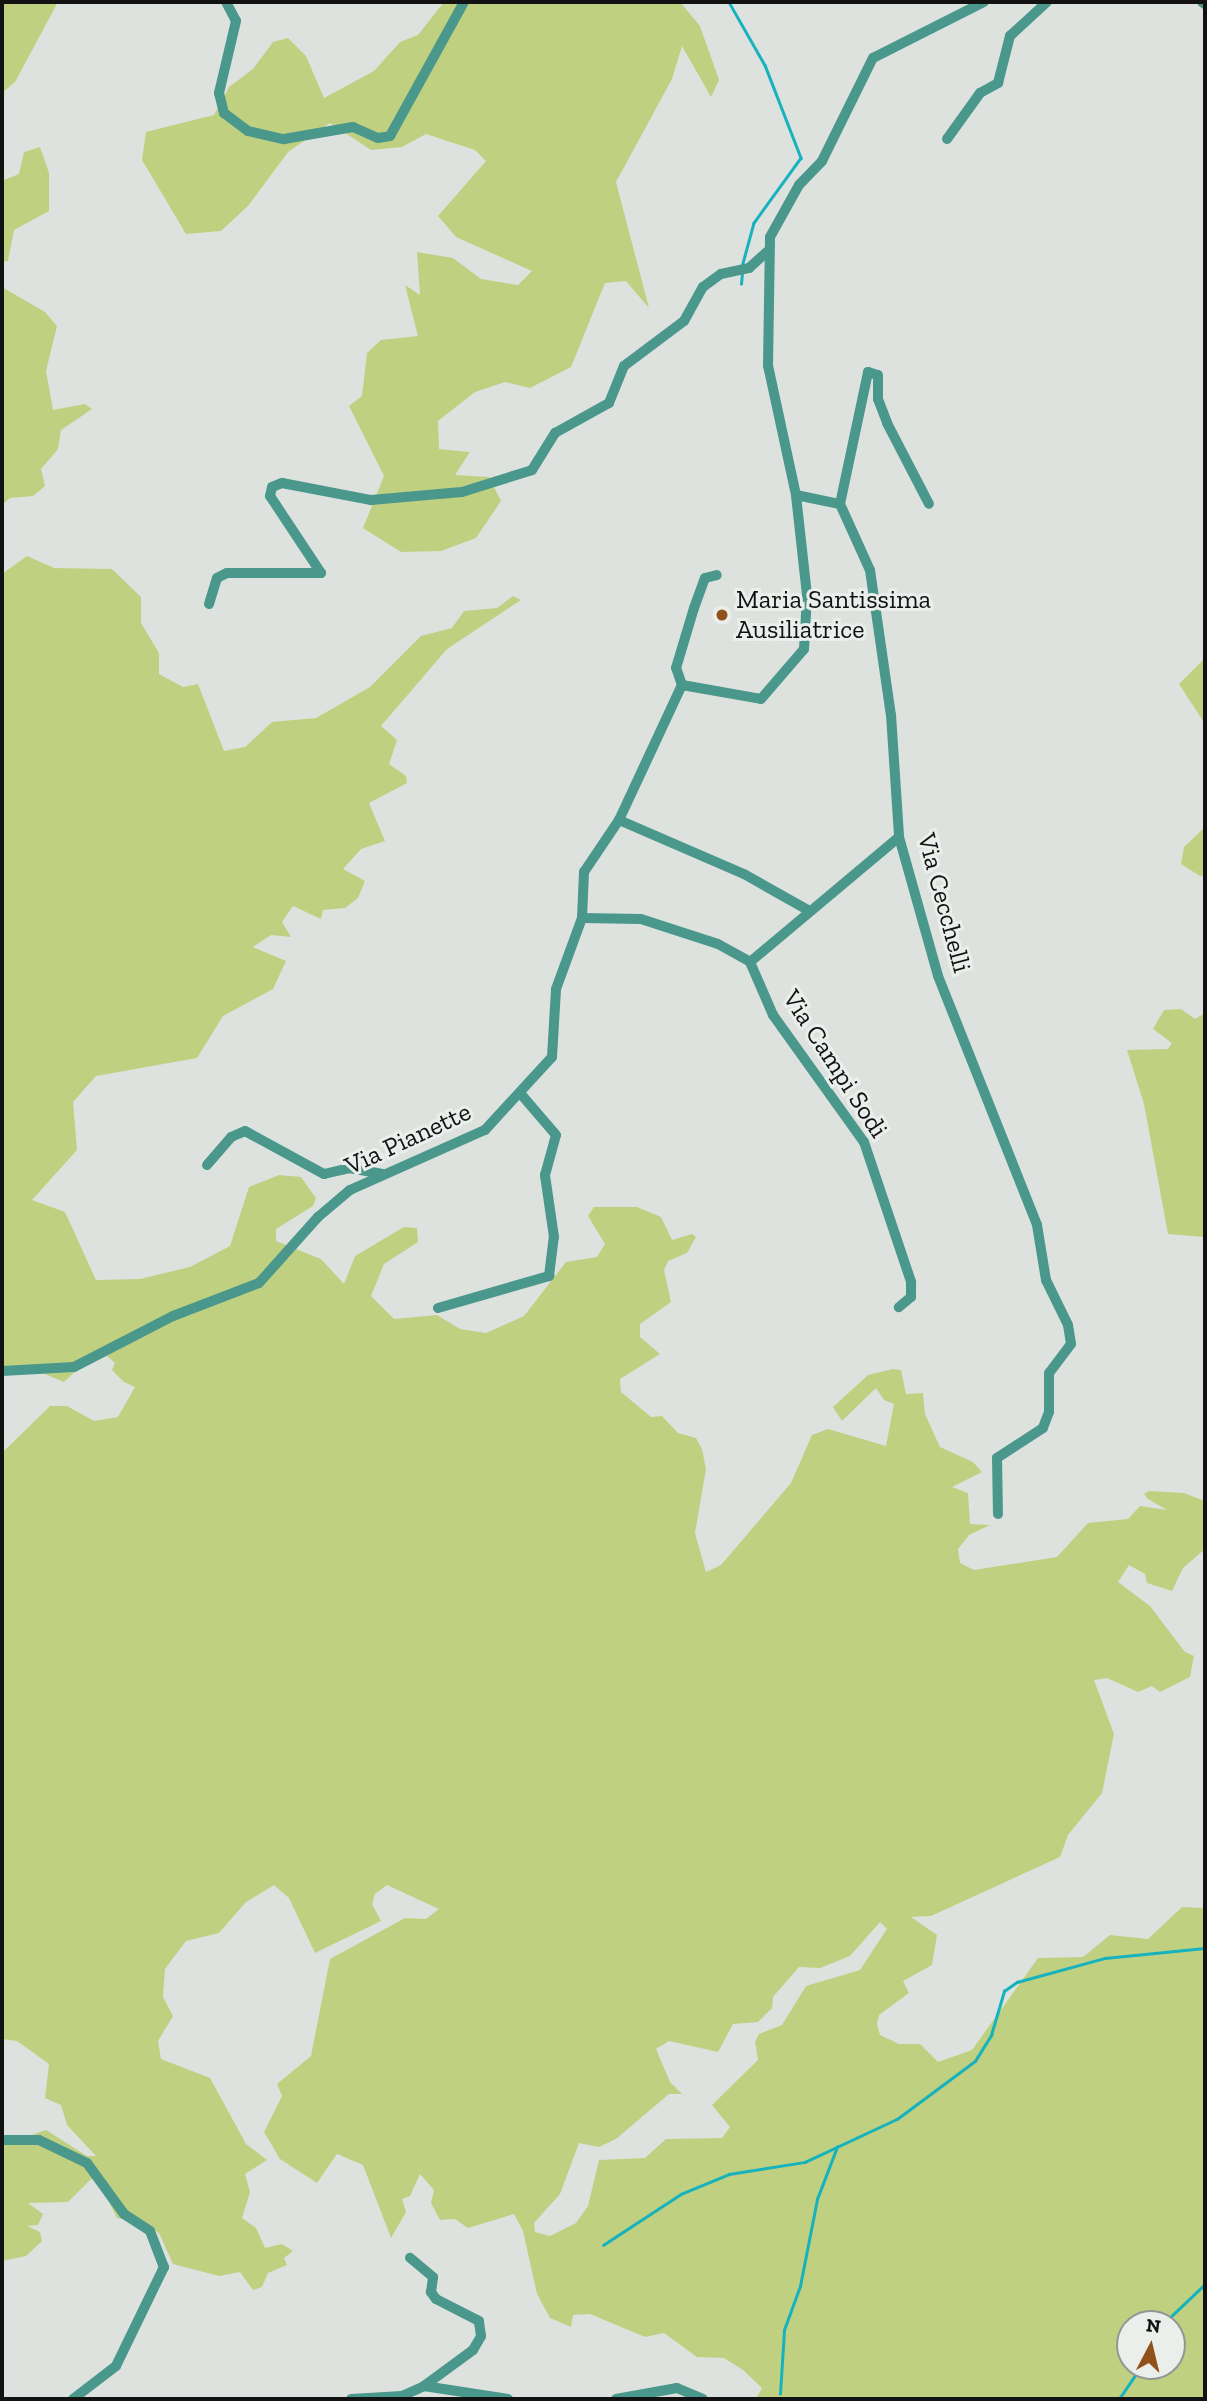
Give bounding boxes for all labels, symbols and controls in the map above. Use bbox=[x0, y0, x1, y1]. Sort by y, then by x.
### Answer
place label: Maria Santissima Ausiliatrice bbox=[736, 584, 931, 646]
marker: Maria Santissima Ausiliatrice bbox=[714, 607, 730, 623]
street label: Via Cecchelli bbox=[910, 830, 978, 976]
street label: Via Campi Sodi bbox=[776, 984, 894, 1144]
street label: Via Pianette bbox=[340, 1096, 476, 1182]
north arrow bbox=[1116, 2310, 1186, 2380]
text: N bbox=[1145, 2313, 1162, 2338]

